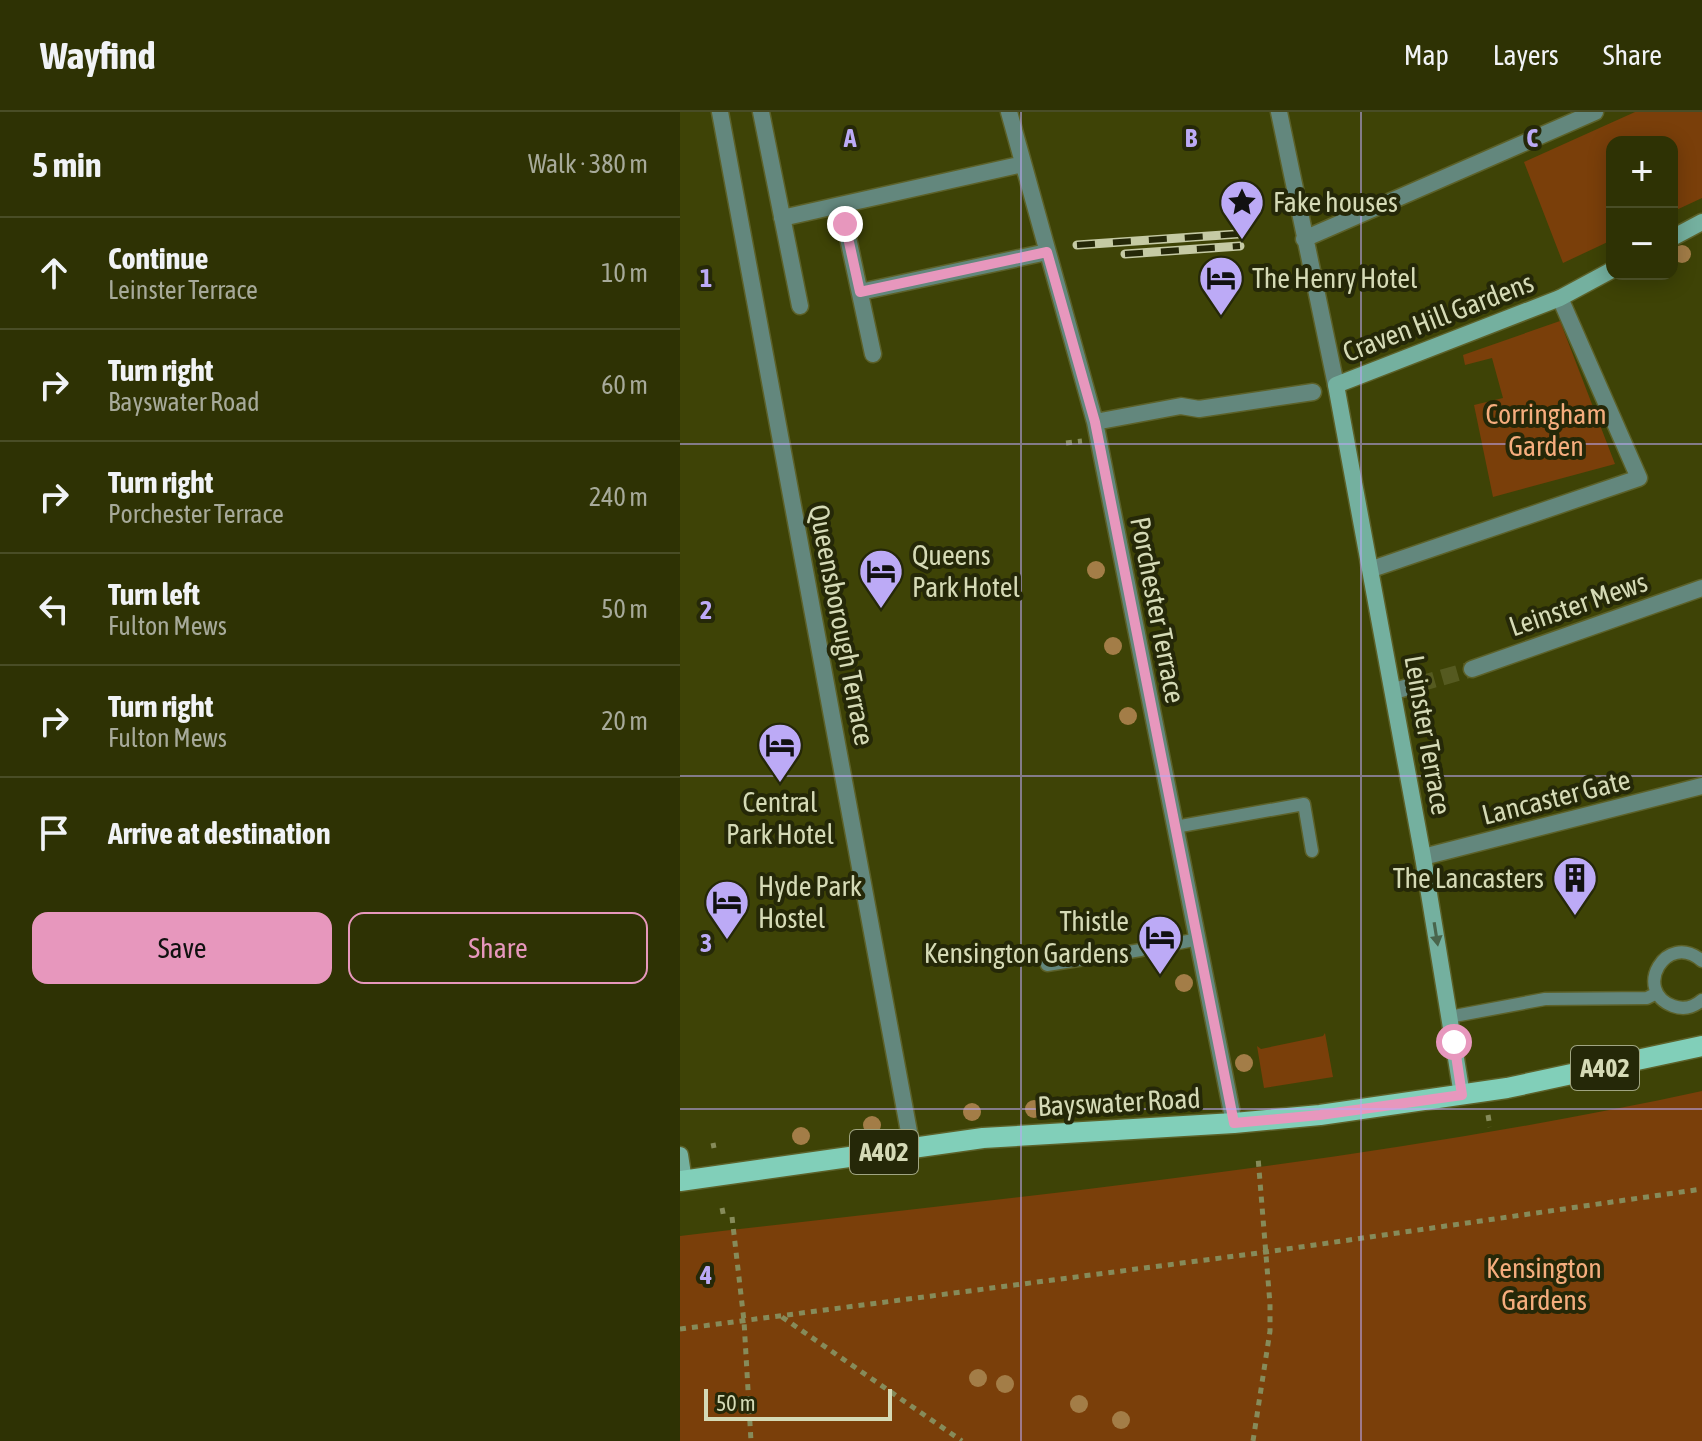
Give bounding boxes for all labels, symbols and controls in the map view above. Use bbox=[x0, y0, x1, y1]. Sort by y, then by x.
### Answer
text: Wayfind bbox=[40, 34, 155, 77]
text: Map bbox=[1404, 39, 1449, 71]
text: Layers bbox=[1493, 39, 1559, 71]
text: Share bbox=[1603, 39, 1662, 71]
text: A bbox=[843, 123, 857, 153]
text: B bbox=[1185, 123, 1198, 153]
text: C bbox=[1526, 123, 1538, 153]
map controls bbox=[1606, 136, 1678, 280]
button: + bbox=[1606, 136, 1678, 208]
text: 5 min bbox=[32, 145, 101, 184]
text: Walk · 380 m bbox=[528, 149, 648, 179]
place icon: Fake houses bbox=[1218, 178, 1266, 241]
place label: Fake houses bbox=[1273, 186, 1398, 218]
route end bbox=[827, 206, 863, 242]
button: − bbox=[1606, 208, 1678, 280]
text: Continue bbox=[108, 241, 208, 275]
icon: ahead bbox=[32, 251, 76, 295]
hotel icon: The Henry Hotel bbox=[1197, 254, 1245, 317]
text: 10 m bbox=[601, 258, 648, 288]
place label: The Henry Hotel bbox=[1252, 262, 1418, 294]
text: 1 bbox=[700, 263, 712, 293]
street label: Craven Hill Gardens bbox=[1338, 266, 1538, 368]
text: Leinster Terrace bbox=[108, 275, 258, 305]
text: Turn right bbox=[108, 353, 214, 387]
icon: right bbox=[32, 363, 76, 407]
text: 60 m bbox=[601, 370, 648, 400]
text: Bayswater Road bbox=[108, 387, 260, 417]
park label: Corringham Garden bbox=[1485, 398, 1607, 462]
text: Turn right bbox=[108, 465, 214, 499]
icon: right bbox=[32, 475, 76, 519]
text: 240 m bbox=[589, 482, 648, 512]
text: Porchester Terrace bbox=[108, 499, 284, 529]
street label: Queensborough Terrace bbox=[803, 502, 881, 748]
street label: Porchester Terrace bbox=[1124, 514, 1192, 706]
place label: Queens Park Hotel bbox=[912, 539, 1021, 603]
hotel icon: Queens Park Hotel bbox=[857, 547, 905, 610]
street label: Leinster Mews bbox=[1505, 565, 1651, 643]
text: Turn left bbox=[108, 577, 200, 611]
icon: left bbox=[32, 587, 76, 631]
text: 50 m bbox=[601, 594, 648, 624]
text: 2 bbox=[700, 595, 712, 625]
text: Fulton Mews bbox=[108, 611, 227, 641]
street label: Leinster Terrace bbox=[1398, 653, 1458, 817]
text: Turn right bbox=[108, 689, 214, 723]
icon: right bbox=[32, 699, 76, 743]
text: 20 m bbox=[601, 706, 648, 736]
hotel icon: Central Park Hotel bbox=[756, 721, 804, 784]
text: Fulton Mews bbox=[108, 723, 227, 753]
street label: Lancaster Gate bbox=[1479, 763, 1633, 831]
place label: Central Park Hotel bbox=[726, 786, 835, 850]
icon: arrive bbox=[32, 811, 76, 855]
text: Arrive at destination bbox=[108, 816, 330, 850]
building icon: The Lancasters bbox=[1551, 854, 1599, 917]
place label: The Lancasters bbox=[1393, 862, 1544, 894]
place label: Hyde Park Hostel bbox=[758, 870, 862, 934]
hotel icon: Hyde Park Hostel bbox=[703, 878, 751, 941]
place label: Thistle Kensington Gardens bbox=[924, 905, 1129, 969]
button: Save bbox=[32, 912, 332, 984]
button: Share bbox=[348, 912, 648, 984]
hotel icon: Thistle Kensington Gardens bbox=[1136, 913, 1184, 976]
one-way arrow bbox=[1430, 922, 1443, 947]
text: 3 bbox=[700, 928, 712, 958]
route start bbox=[1436, 1024, 1472, 1060]
road number: A402 bbox=[1571, 1046, 1639, 1090]
street label: Bayswater Road bbox=[1037, 1082, 1201, 1122]
road number: A402 bbox=[850, 1130, 918, 1174]
park label: Kensington Gardens bbox=[1486, 1252, 1602, 1316]
text: 4 bbox=[699, 1260, 712, 1290]
scale bar bbox=[704, 1385, 892, 1421]
text: 50 m bbox=[716, 1390, 756, 1416]

